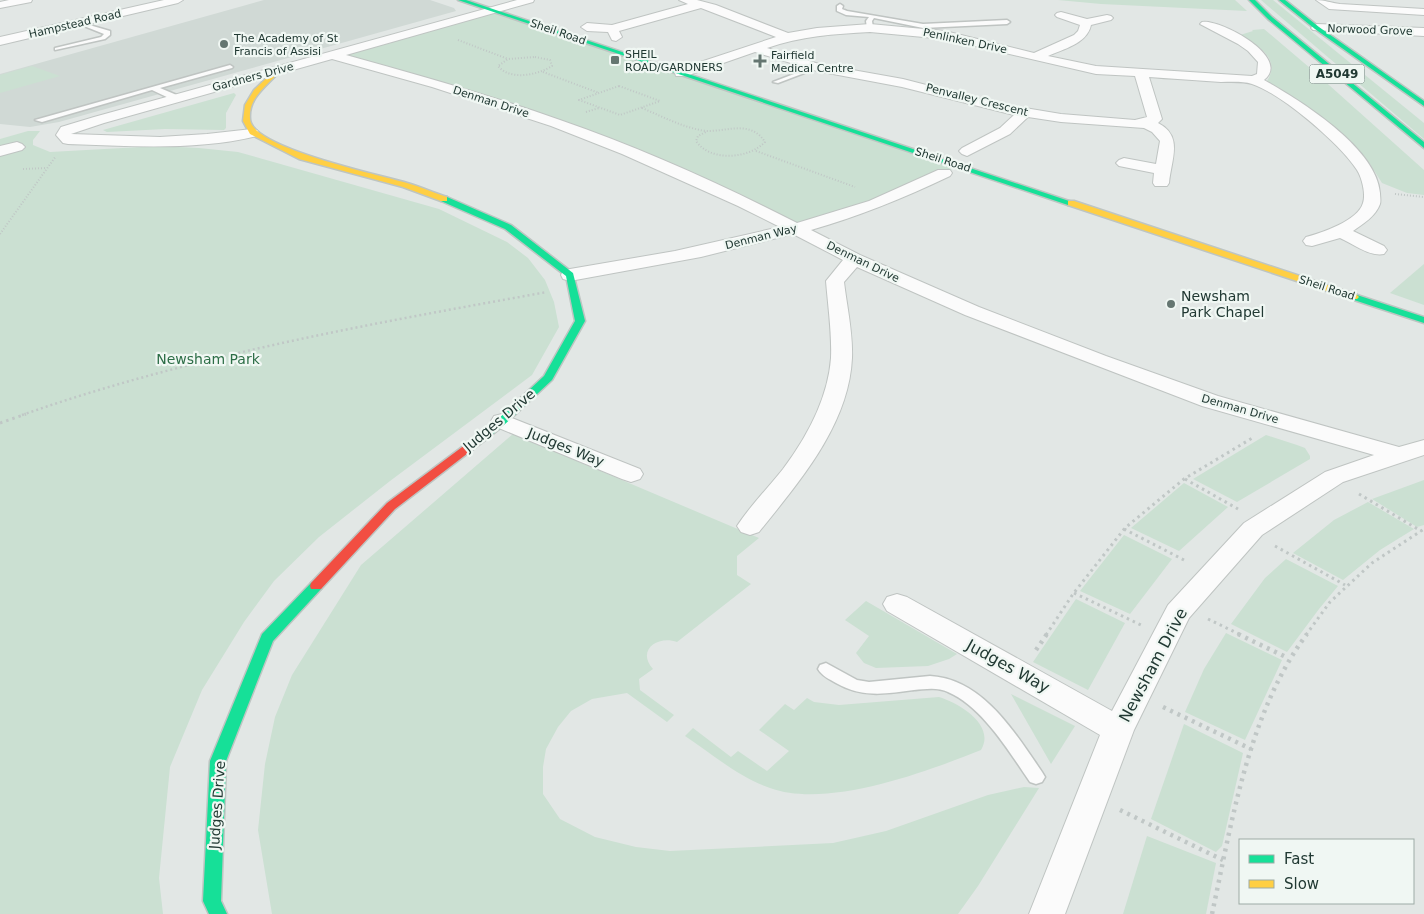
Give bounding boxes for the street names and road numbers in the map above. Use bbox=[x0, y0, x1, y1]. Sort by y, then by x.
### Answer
street label: Hampstead Road bbox=[28, 7, 122, 41]
street label: Sheil Road bbox=[528, 16, 588, 48]
street label: Norwood Grove bbox=[1327, 22, 1413, 38]
street label: Penlinken Drive bbox=[922, 26, 1008, 56]
street label: Gardners Drive bbox=[211, 60, 295, 94]
road number: A5049 bbox=[1310, 64, 1364, 84]
street label: Penvalley Crescent bbox=[925, 81, 1030, 119]
street label: Denman Drive bbox=[451, 84, 531, 121]
street label: Sheil Road bbox=[913, 145, 973, 175]
street label: Denman Way bbox=[724, 222, 799, 252]
street label: Denman Drive bbox=[824, 239, 902, 285]
street label: Sheil Road bbox=[1297, 273, 1357, 303]
street label: Judges Drive bbox=[459, 385, 538, 455]
street label: Denman Drive bbox=[1200, 392, 1280, 426]
street label: Judges Way bbox=[525, 424, 607, 470]
street label: Newsham Drive bbox=[1115, 605, 1191, 725]
street label: Judges Way bbox=[962, 635, 1053, 697]
street label: Judges Drive bbox=[206, 760, 228, 851]

